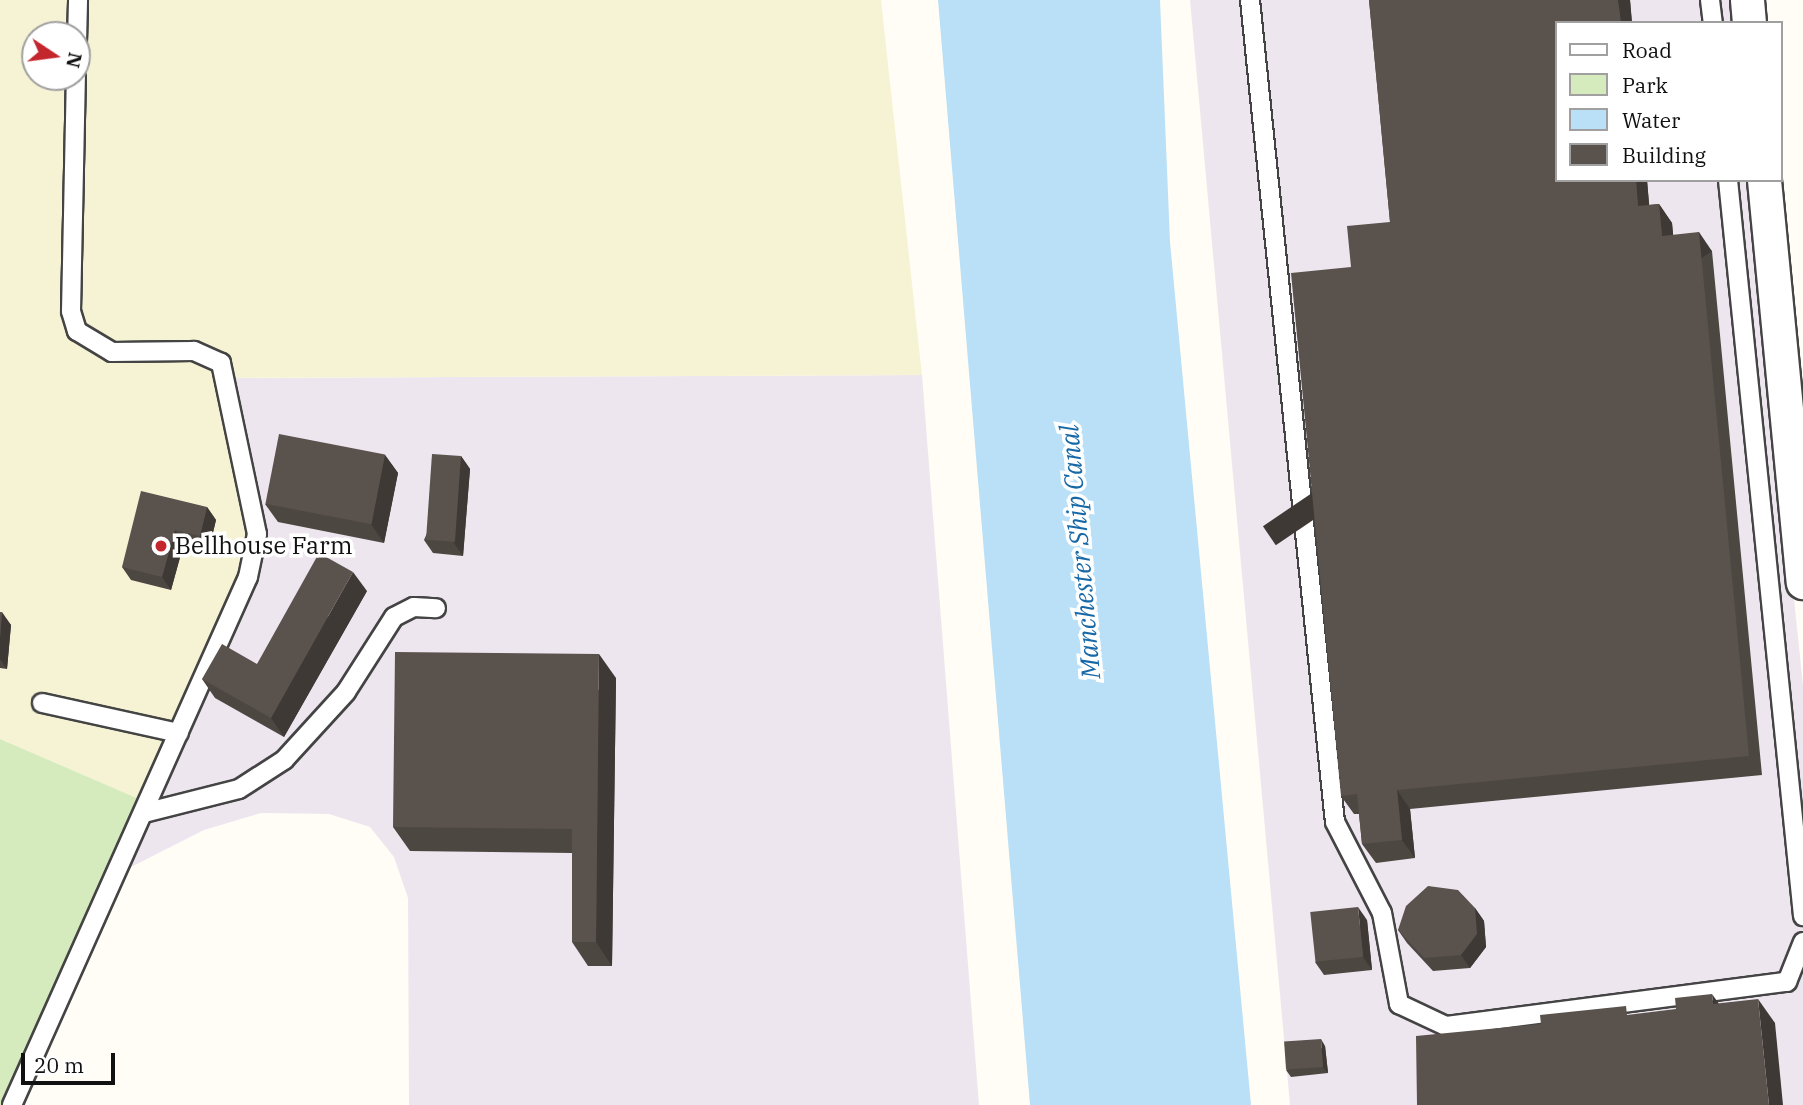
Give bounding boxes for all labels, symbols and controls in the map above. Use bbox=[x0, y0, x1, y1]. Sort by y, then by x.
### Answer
north arrow bbox=[21, 21, 91, 91]
legend bbox=[1554, 21, 1782, 182]
text: Road bbox=[1622, 36, 1672, 64]
text: N bbox=[61, 50, 88, 70]
text: Park bbox=[1622, 71, 1668, 99]
text: Water bbox=[1622, 106, 1680, 134]
text: Building bbox=[1622, 141, 1706, 169]
water label: Manchester Ship Canal bbox=[1053, 424, 1107, 680]
place label: Bellhouse Farm bbox=[175, 532, 353, 560]
marker: Bellhouse Farm bbox=[153, 538, 169, 554]
scale bar bbox=[24, 1038, 119, 1082]
text: 20 m bbox=[34, 1051, 84, 1079]

